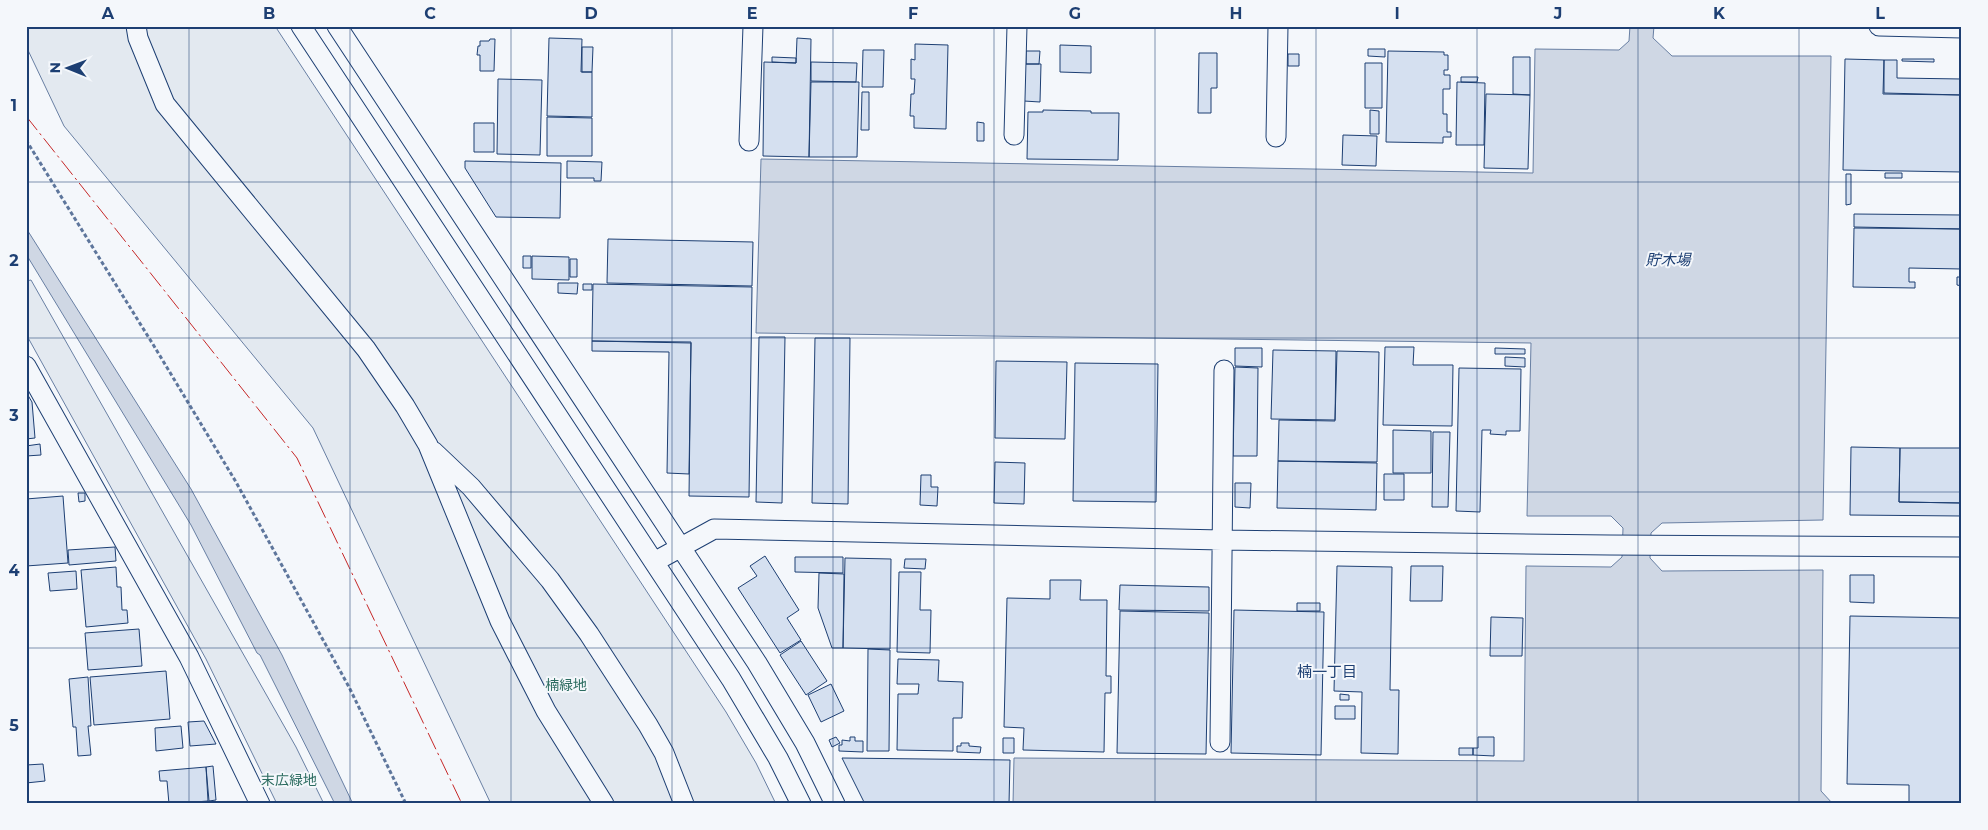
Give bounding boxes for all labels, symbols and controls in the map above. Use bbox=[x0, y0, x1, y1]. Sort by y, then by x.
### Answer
text: A bbox=[101, 4, 115, 23]
text: B bbox=[263, 4, 275, 23]
text: C bbox=[424, 4, 436, 23]
text: D bbox=[584, 4, 598, 23]
text: E bbox=[747, 4, 757, 23]
text: F bbox=[908, 4, 918, 23]
text: G bbox=[1069, 4, 1081, 23]
text: H bbox=[1230, 4, 1242, 23]
text: I bbox=[1394, 4, 1400, 23]
text: J bbox=[1553, 4, 1562, 23]
text: K bbox=[1713, 4, 1726, 23]
text: L bbox=[1875, 4, 1885, 23]
north arrow bbox=[42, 42, 92, 92]
text: N bbox=[46, 62, 64, 74]
text: 1 bbox=[11, 96, 17, 115]
water label: 貯木場 bbox=[1645, 250, 1692, 269]
text: 2 bbox=[9, 251, 19, 270]
text: 3 bbox=[8, 406, 19, 425]
text: 4 bbox=[8, 561, 20, 580]
district label: 楠一丁目 bbox=[1297, 662, 1357, 681]
park label: 楠緑地 bbox=[545, 676, 587, 694]
text: 5 bbox=[9, 716, 19, 735]
park label: 末広緑地 bbox=[261, 771, 317, 789]

